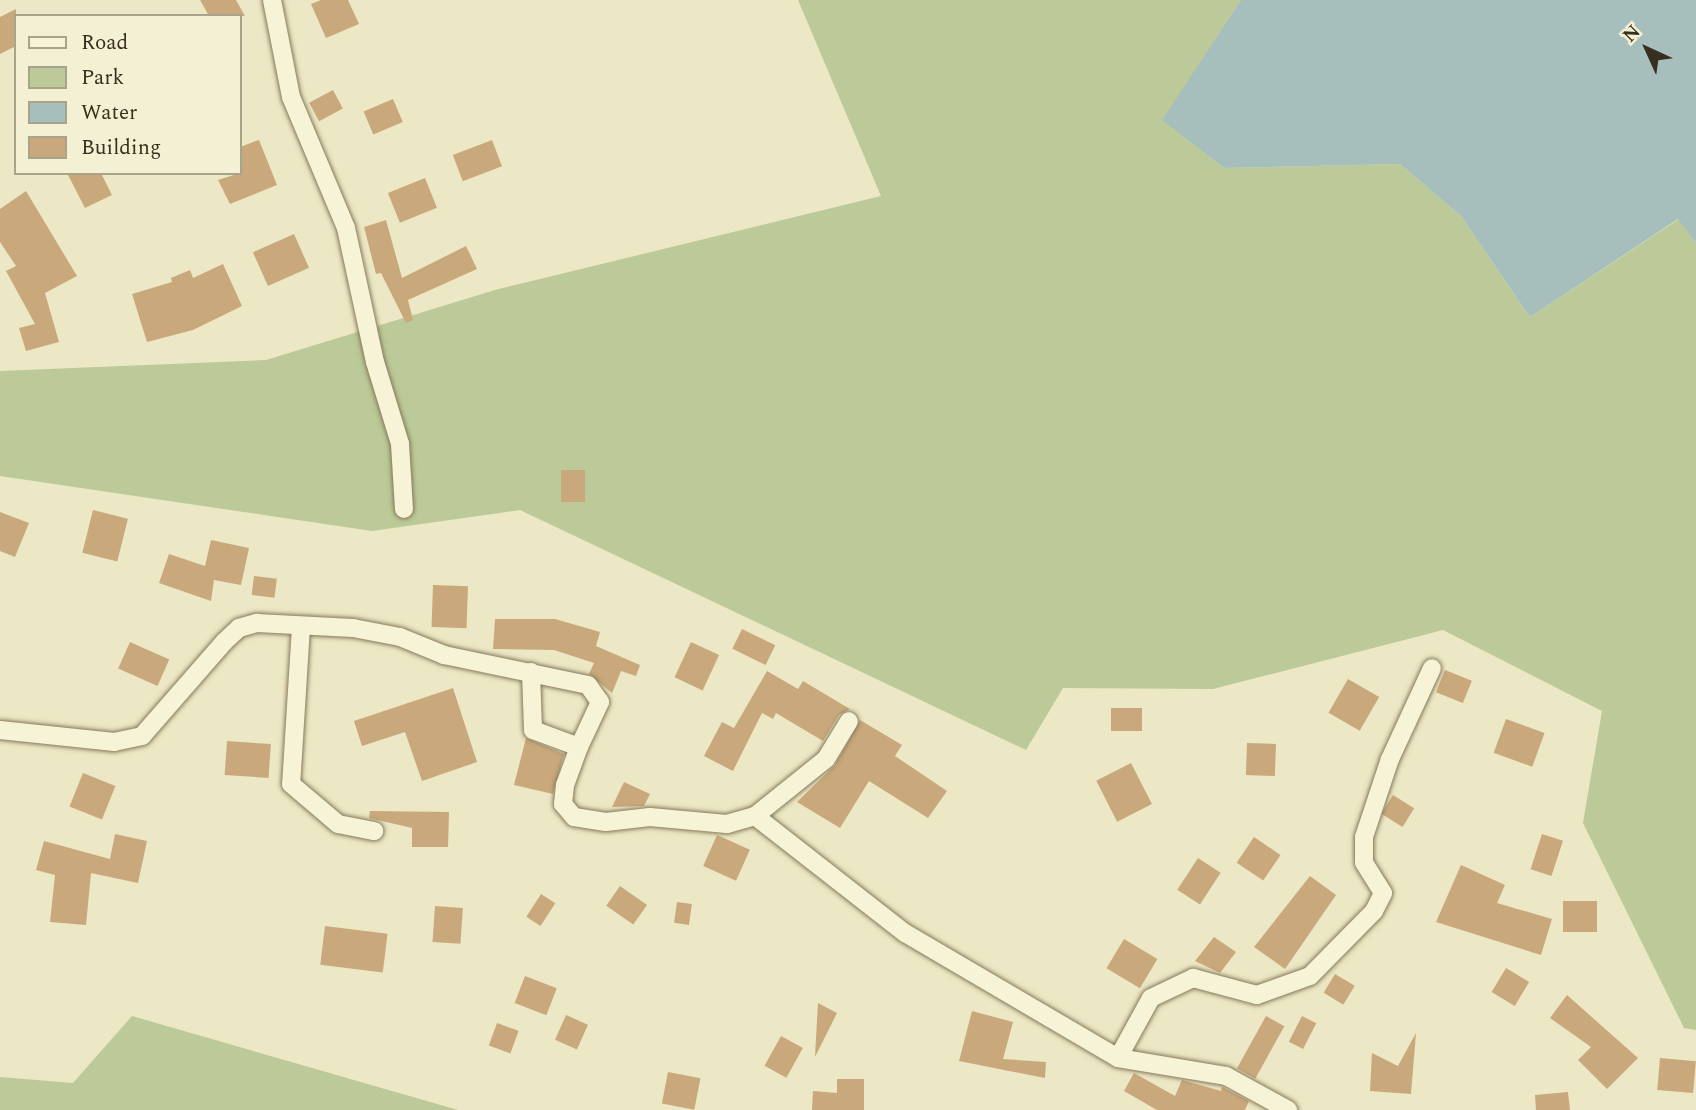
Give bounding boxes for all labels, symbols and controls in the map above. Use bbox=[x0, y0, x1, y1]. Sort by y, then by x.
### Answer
legend bbox=[14, 14, 242, 175]
north arrow bbox=[1612, 14, 1682, 84]
text: N bbox=[1616, 18, 1648, 50]
text: Road bbox=[81, 27, 128, 59]
text: Park bbox=[81, 62, 124, 94]
text: Water bbox=[81, 97, 137, 129]
text: Building bbox=[81, 132, 161, 164]

